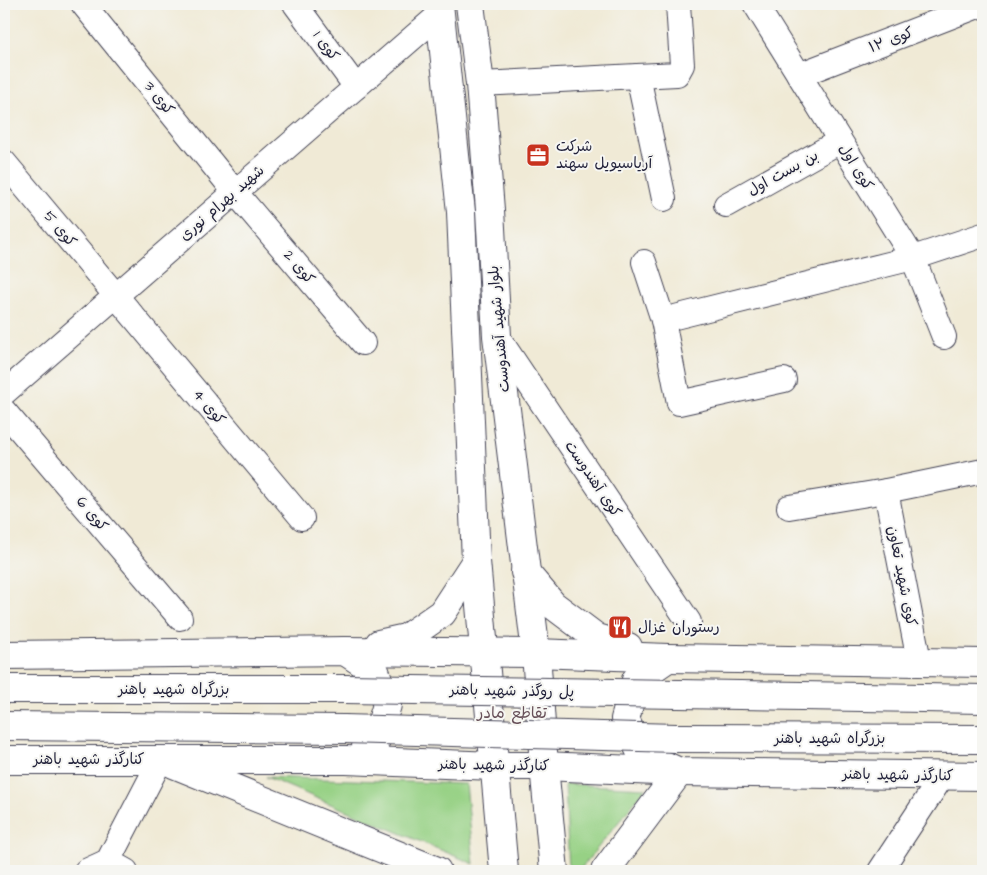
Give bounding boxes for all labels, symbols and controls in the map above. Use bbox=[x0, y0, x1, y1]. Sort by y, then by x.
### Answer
street label: کوی ۱۲ bbox=[866, 22, 916, 58]
street label: کوی 1 bbox=[308, 27, 344, 65]
street label: کوی 3 bbox=[139, 77, 179, 119]
place label: شرکت آریاسیویل سهند bbox=[556, 136, 653, 174]
street label: کوی اول bbox=[834, 140, 878, 194]
office icon: شرکت آریاسیویل سهند bbox=[525, 142, 551, 168]
street label: بن بست اول bbox=[744, 145, 822, 201]
street label: شهید بهرام نوری bbox=[175, 160, 270, 247]
street label: کوی 5 bbox=[39, 206, 81, 252]
street label: کوی 2 bbox=[278, 245, 320, 289]
street label: بلوار شهید آهندوست bbox=[483, 265, 515, 393]
street label: کوی 4 bbox=[188, 385, 230, 429]
street label: کوی آهندوست bbox=[560, 437, 626, 521]
street label: کوی 6 bbox=[71, 492, 113, 536]
street label: کوی شهید تعاون bbox=[882, 524, 922, 628]
restaurant icon: رستوران غزال bbox=[607, 614, 633, 640]
place label: رستوران غزال bbox=[638, 617, 720, 638]
street label: بزرگراه شهید باهنر bbox=[117, 679, 229, 700]
street label: پل روگذر شهید باهنر bbox=[448, 679, 574, 703]
district label: تقاطع مادر bbox=[475, 702, 547, 724]
street label: بزرگراه شهید باهنر bbox=[773, 728, 885, 749]
street label: کنارگذر شهید باهنر bbox=[32, 749, 144, 770]
street label: کنارگذر شهید باهنر bbox=[436, 753, 550, 776]
street label: کنارگذر شهید باهنر bbox=[840, 763, 954, 786]

